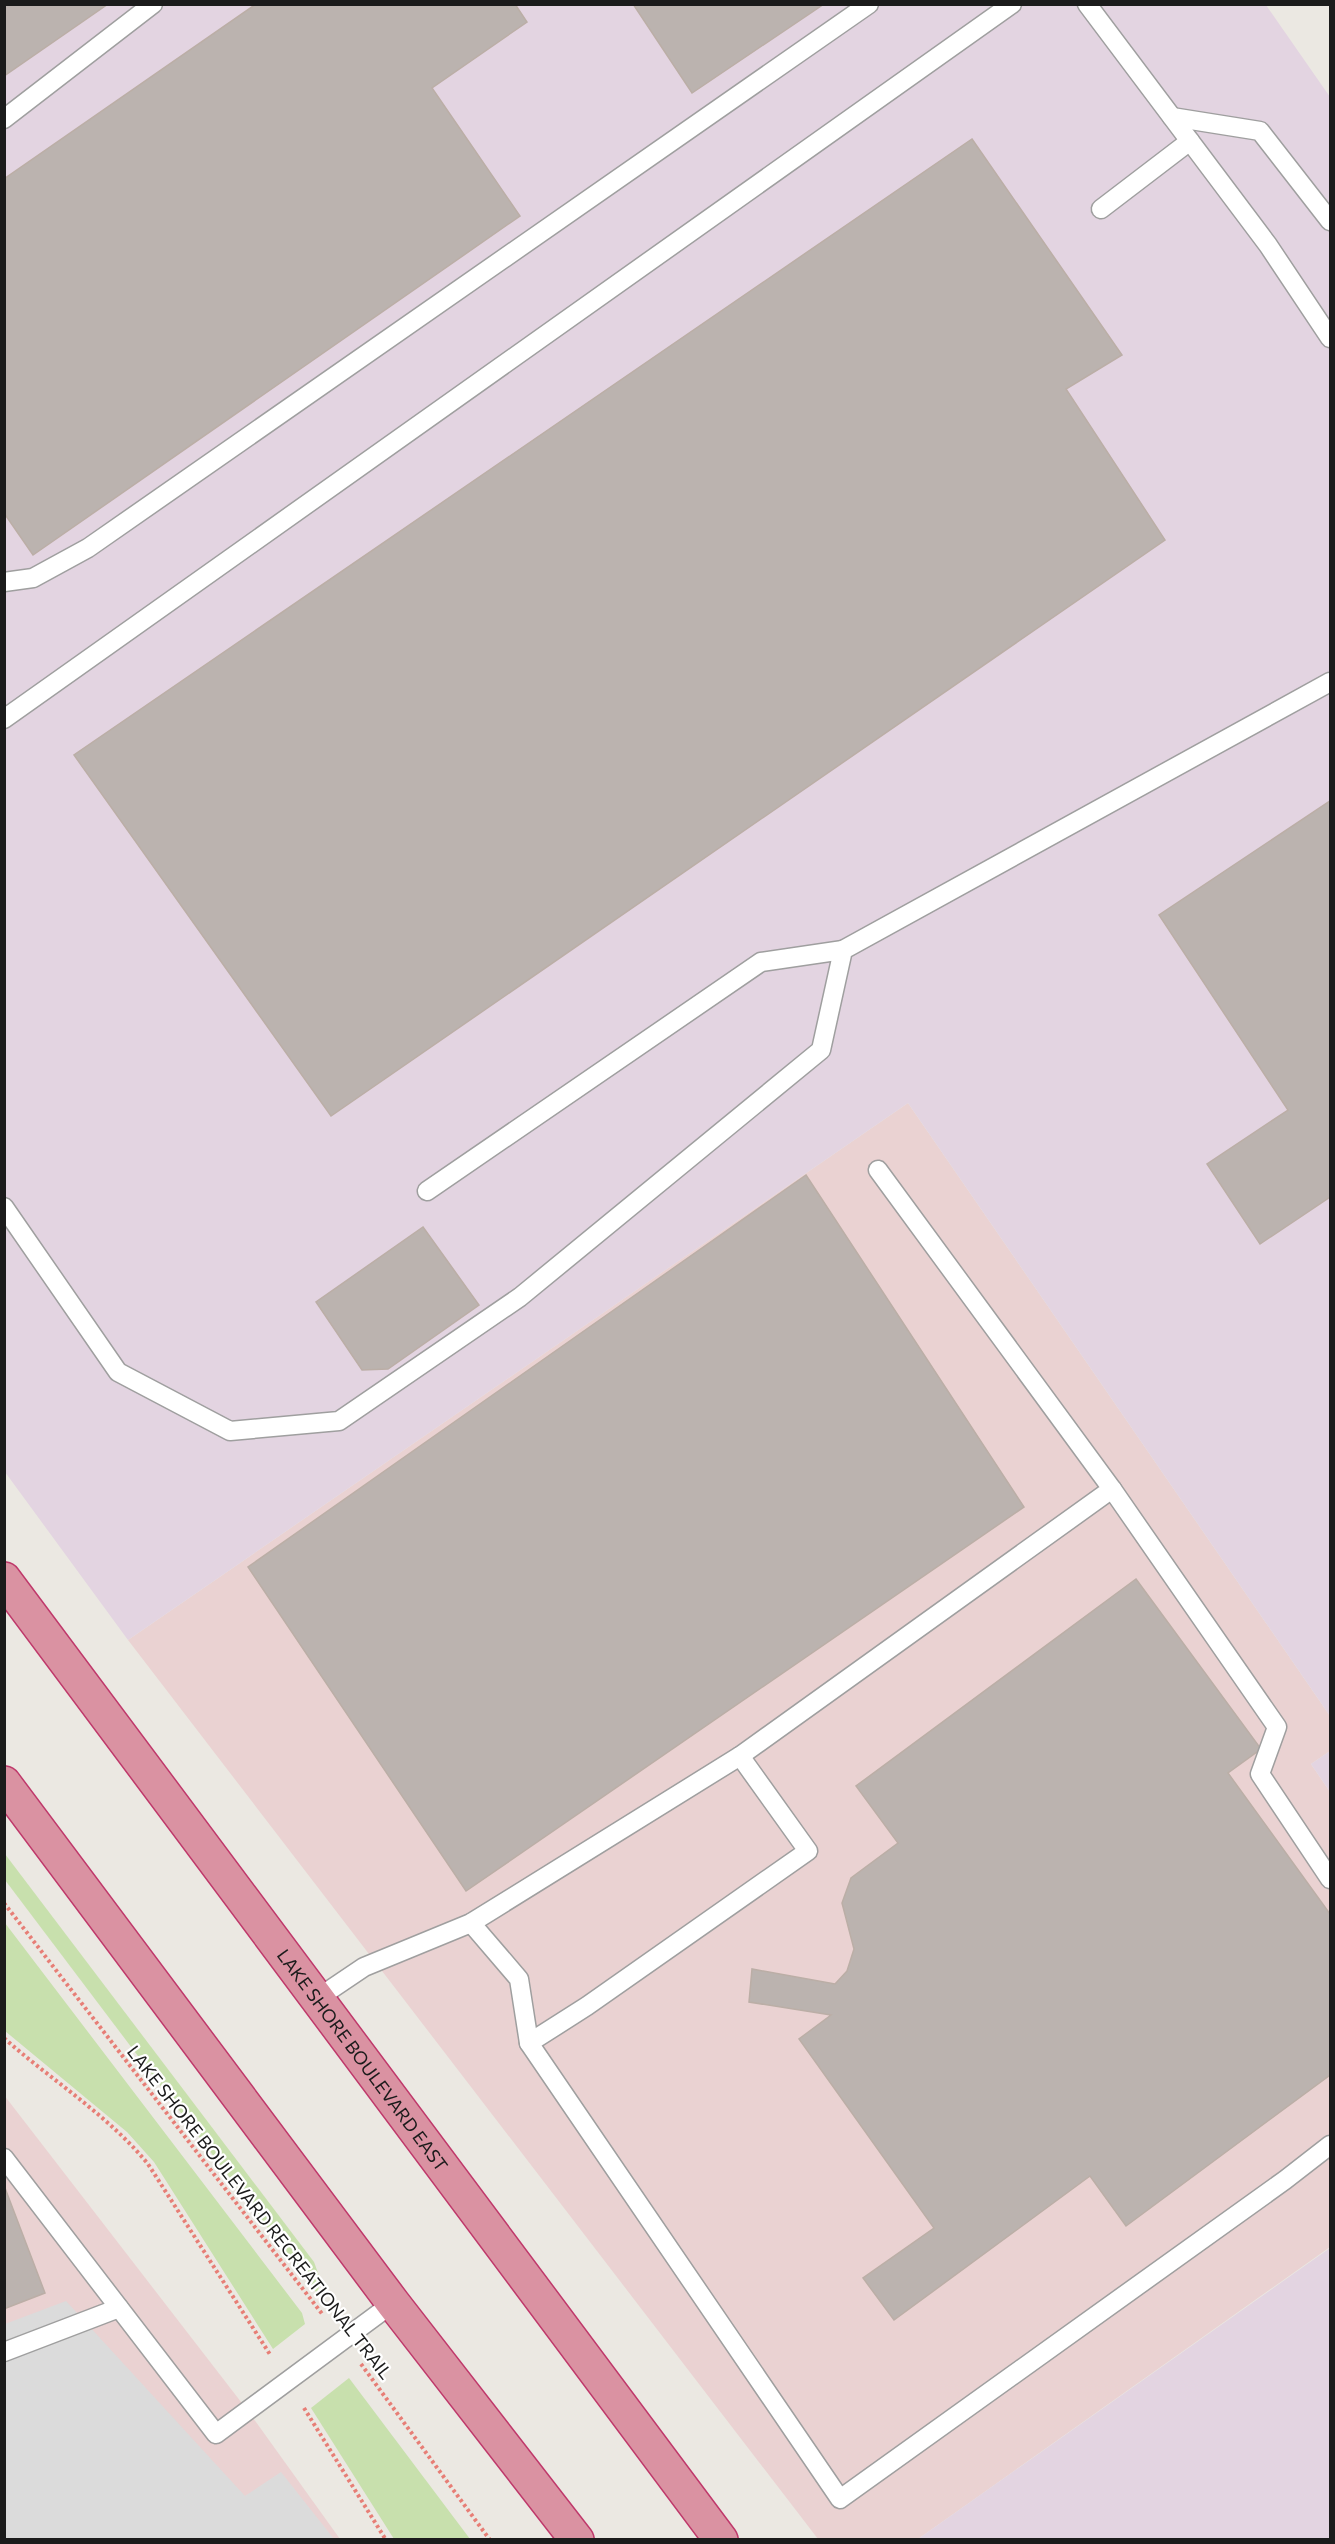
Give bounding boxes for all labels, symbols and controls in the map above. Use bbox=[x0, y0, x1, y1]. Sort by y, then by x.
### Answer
street label: LAKE SHORE BOULEVARD EAST bbox=[273, 1944, 453, 2175]
street label: LAKE SHORE BOULEVARD RECREATIONAL TRAIL bbox=[123, 2041, 397, 2383]

